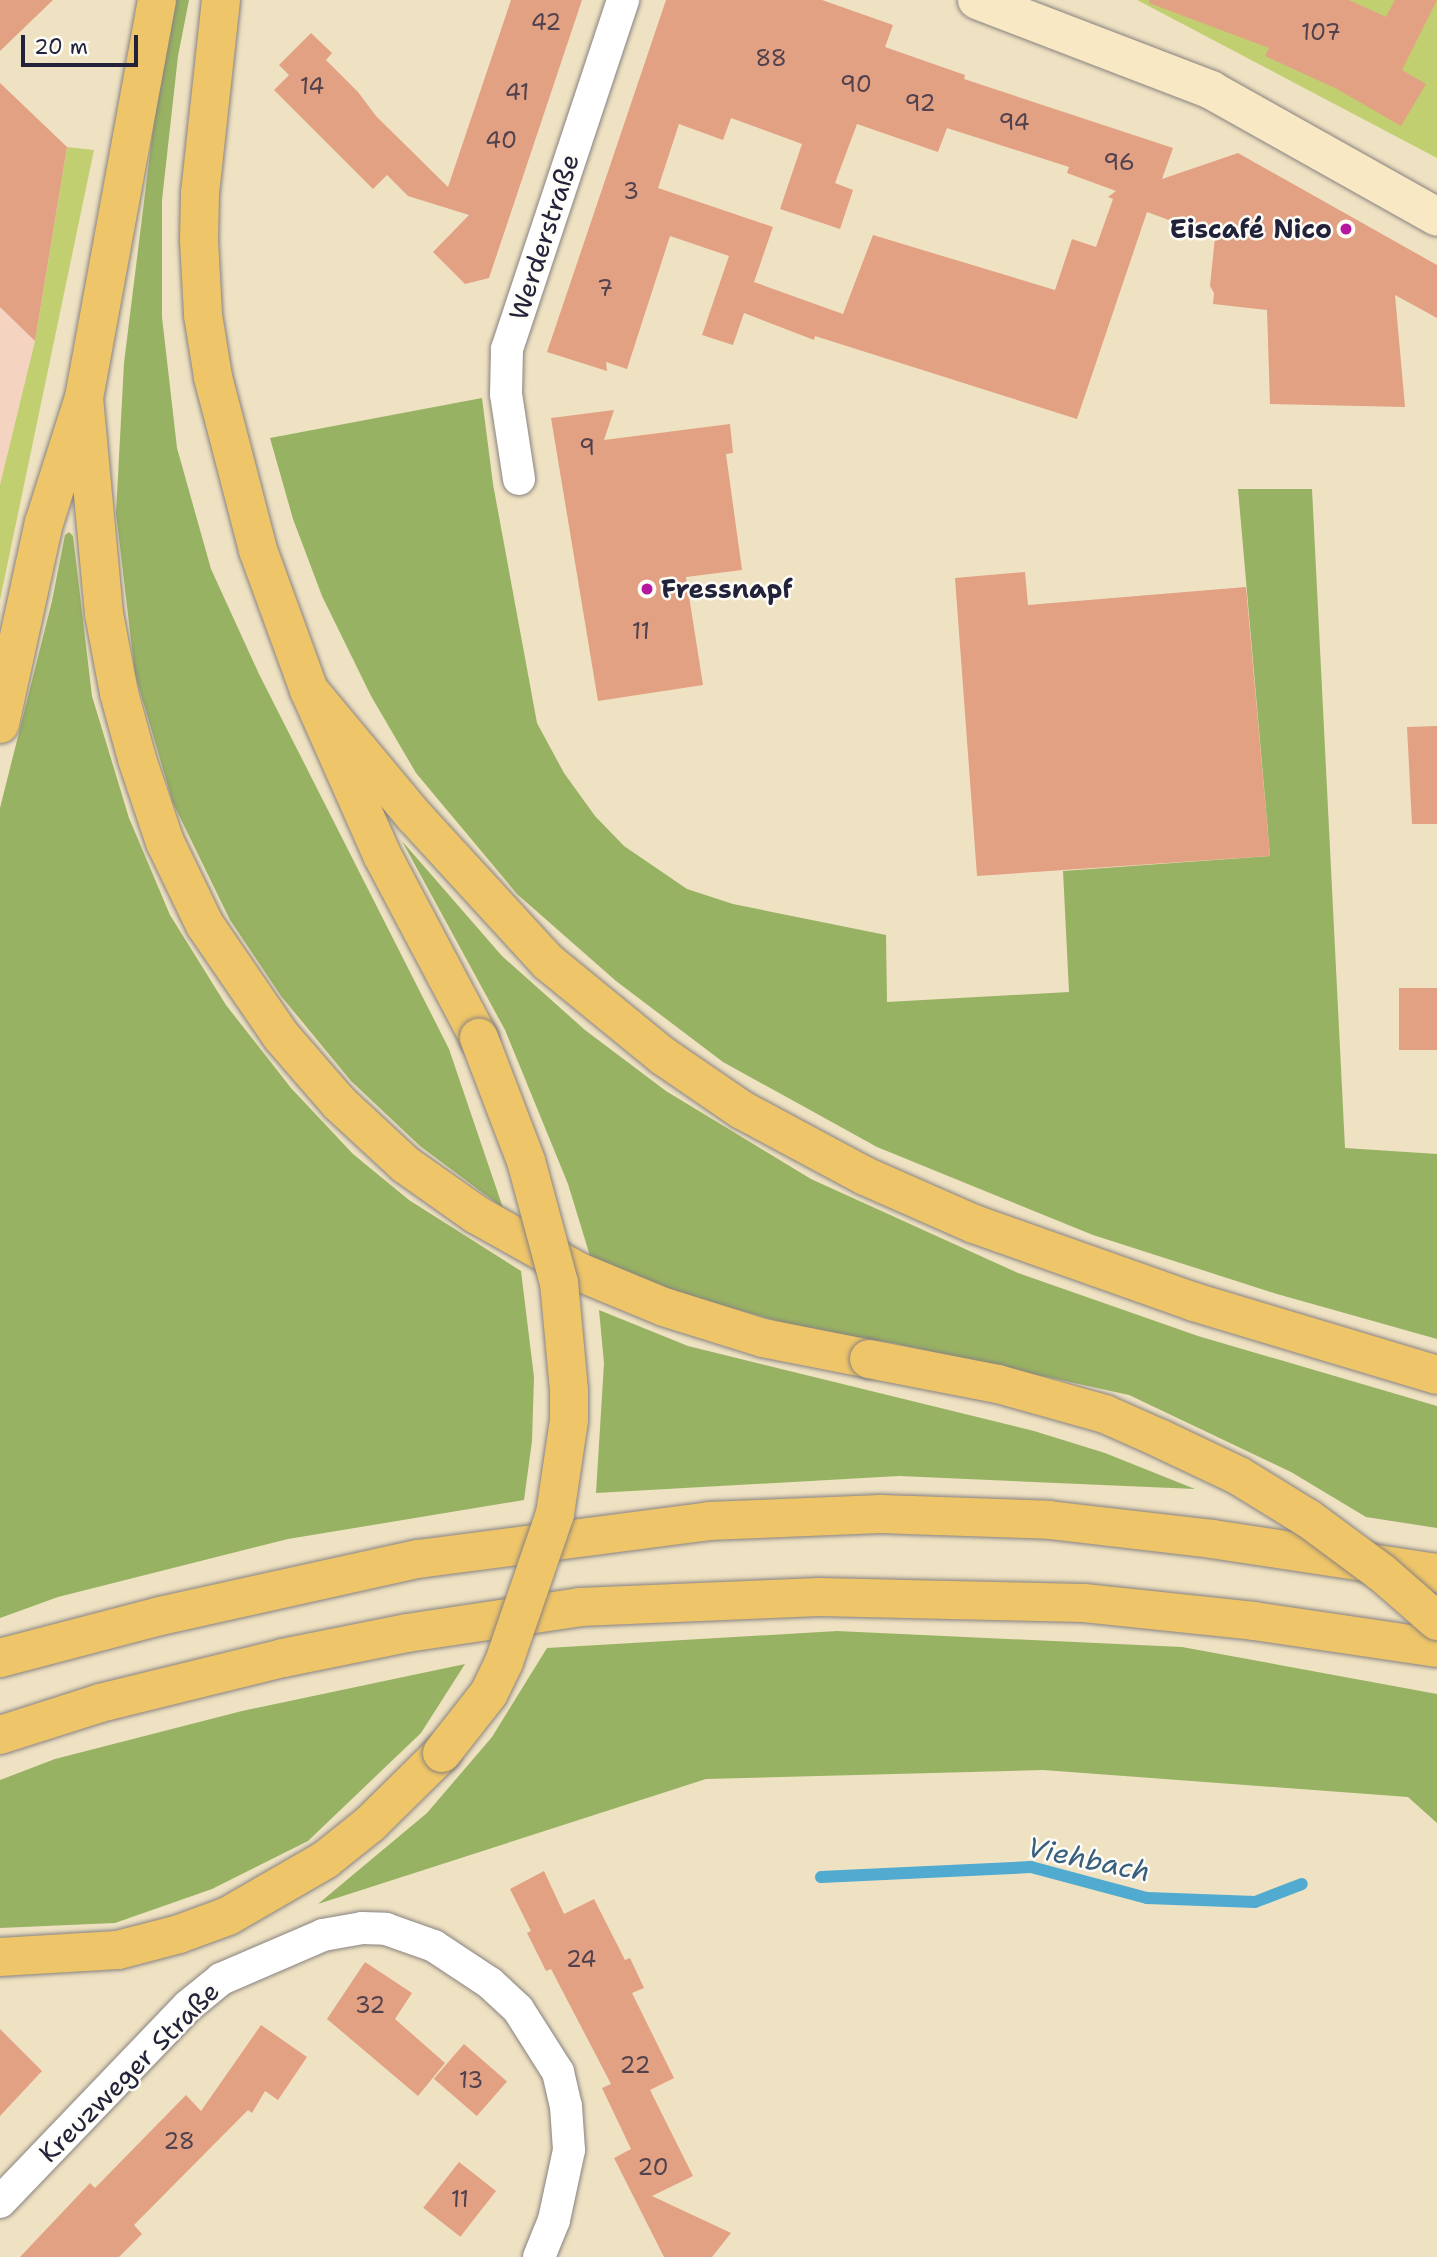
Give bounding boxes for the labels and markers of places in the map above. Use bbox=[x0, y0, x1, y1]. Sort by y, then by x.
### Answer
place label: Eiscafé Nico bbox=[1170, 213, 1332, 245]
marker: Eiscafé Nico bbox=[1338, 221, 1354, 237]
place label: Fressnapf bbox=[661, 573, 793, 605]
marker: Fressnapf bbox=[639, 581, 655, 597]

